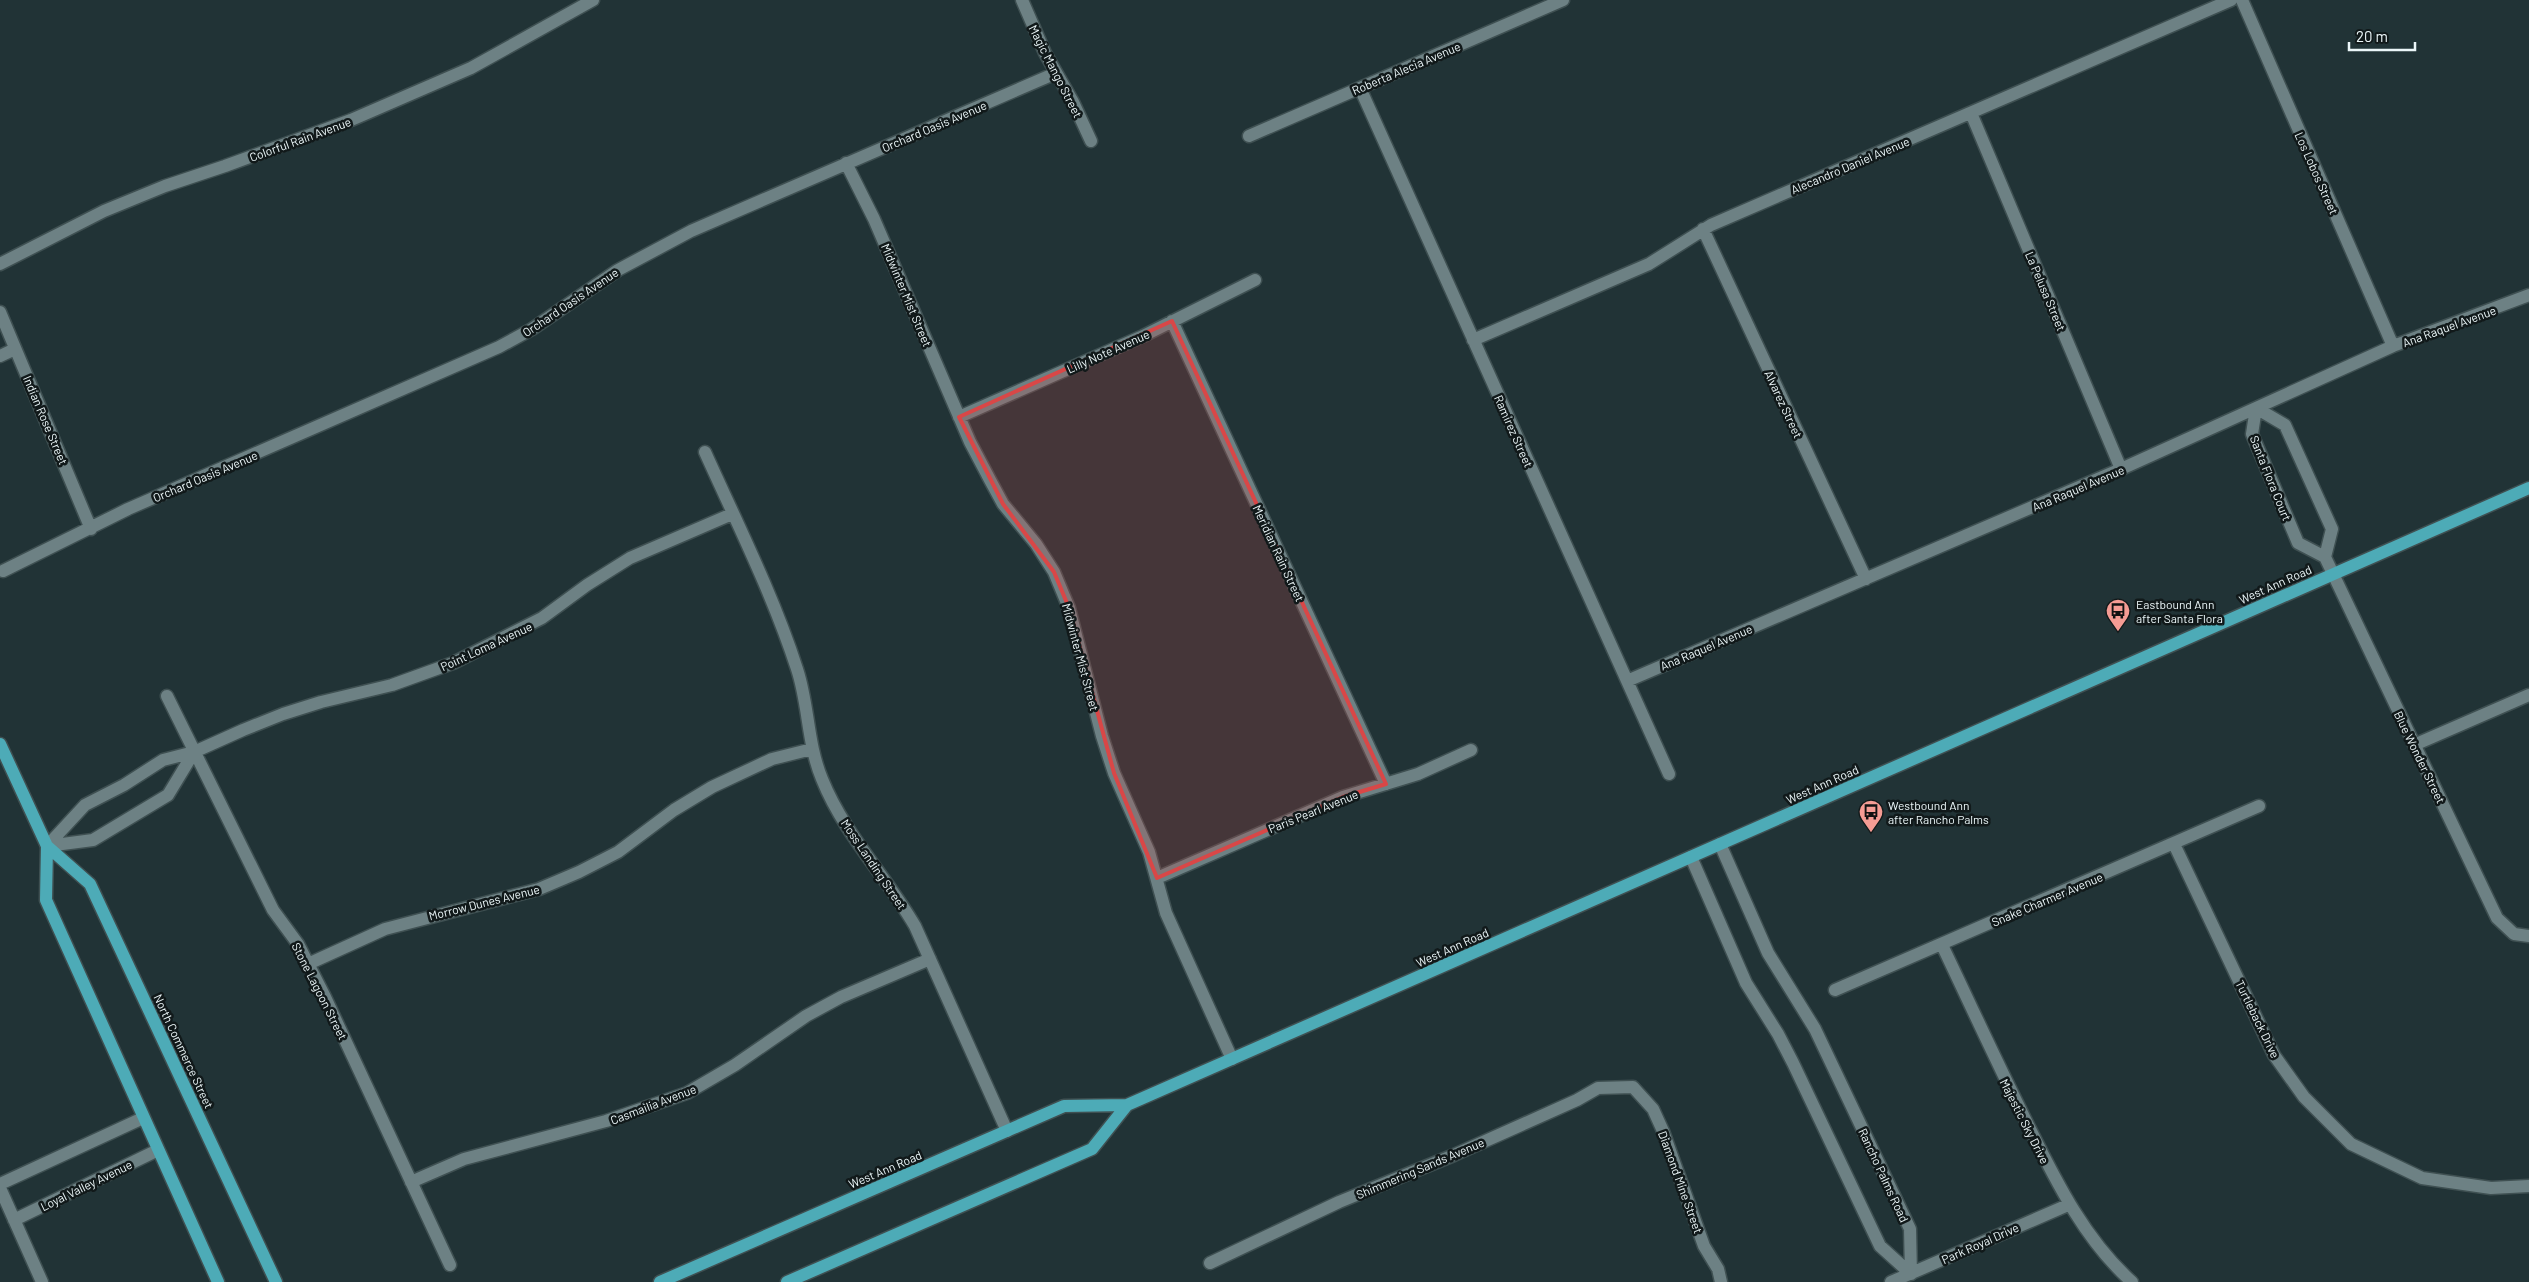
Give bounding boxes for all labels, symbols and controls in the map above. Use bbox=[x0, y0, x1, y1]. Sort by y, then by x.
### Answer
scale bar bbox=[2349, 20, 2415, 52]
street label: Magic Mango Street bbox=[1027, 22, 1085, 120]
text: 20 m bbox=[2356, 27, 2388, 45]
street label: Roberta Alecia Avenue bbox=[1350, 39, 1462, 97]
street label: Orchard Oasis Avenue bbox=[879, 98, 989, 154]
street label: Colorful Rain Avenue bbox=[247, 114, 353, 164]
street label: Los Lobos Street bbox=[2293, 130, 2341, 216]
street label: Alecandro Daniel Avenue bbox=[1788, 134, 1912, 196]
street label: Midwinter Mist Street bbox=[879, 241, 935, 349]
street label: La Pelusa Street bbox=[2023, 249, 2069, 333]
street label: Orchard Oasis Avenue bbox=[519, 265, 621, 339]
street label: Ana Raquel Avenue bbox=[2400, 303, 2498, 349]
street label: Lilly Note Avenue bbox=[1064, 326, 1152, 376]
street label: Alvarez Street bbox=[1762, 368, 1806, 440]
street label: Indian Rose Street bbox=[21, 373, 71, 467]
street label: Ramirez Street bbox=[1492, 393, 1536, 469]
street label: Santa Flora Court bbox=[2248, 433, 2294, 523]
street label: Orchard Oasis Avenue bbox=[150, 448, 260, 504]
street label: Ana Raquel Avenue bbox=[2030, 462, 2126, 514]
street label: Meridian Rain Street bbox=[1250, 502, 1308, 604]
street label: West Ann Road bbox=[2237, 562, 2313, 606]
place label: Eastbound Ann after Santa Flora bbox=[2136, 597, 2223, 625]
bus stop icon: Eastbound Ann after Santa Flora bbox=[2105, 598, 2131, 632]
street label: Midwinter Mist Street bbox=[1060, 602, 1102, 712]
street label: Point Loma Avenue bbox=[438, 619, 534, 673]
street label: Ana Raquel Avenue bbox=[1658, 621, 1754, 673]
street label: Blue Wonder Street bbox=[2392, 709, 2448, 805]
street label: West Ann Road bbox=[1784, 762, 1860, 806]
street label: Paris Pearl Avenue bbox=[1266, 787, 1360, 835]
place label: Westbound Ann after Rancho Palms bbox=[1888, 798, 1989, 826]
bus stop icon: Westbound Ann after Rancho Palms bbox=[1858, 799, 1884, 833]
street label: Moss Landing Street bbox=[839, 816, 909, 912]
street label: Snake Charmer Avenue bbox=[1989, 869, 2105, 929]
street label: Morrow Dunes Avenue bbox=[427, 881, 541, 923]
street label: West Ann Road bbox=[1414, 925, 1490, 969]
street label: Stone Lagoon Street bbox=[289, 940, 351, 1042]
street label: Turtleback Drive bbox=[2233, 978, 2283, 1060]
street label: North Commerce Street bbox=[151, 992, 217, 1110]
street label: Majestic Sky Drive bbox=[1998, 1076, 2052, 1166]
street label: Casmailia Avenue bbox=[608, 1081, 698, 1127]
street label: Rancho Palms Road bbox=[1856, 1126, 1912, 1224]
street label: Diamond Mine Street bbox=[1656, 1129, 1706, 1235]
street label: Shimmering Sands Avenue bbox=[1354, 1135, 1486, 1201]
street label: West Ann Road bbox=[846, 1147, 924, 1191]
street label: Loyal Valley Avenue bbox=[38, 1157, 134, 1213]
street label: Park Royal Drive bbox=[1939, 1220, 2021, 1266]

